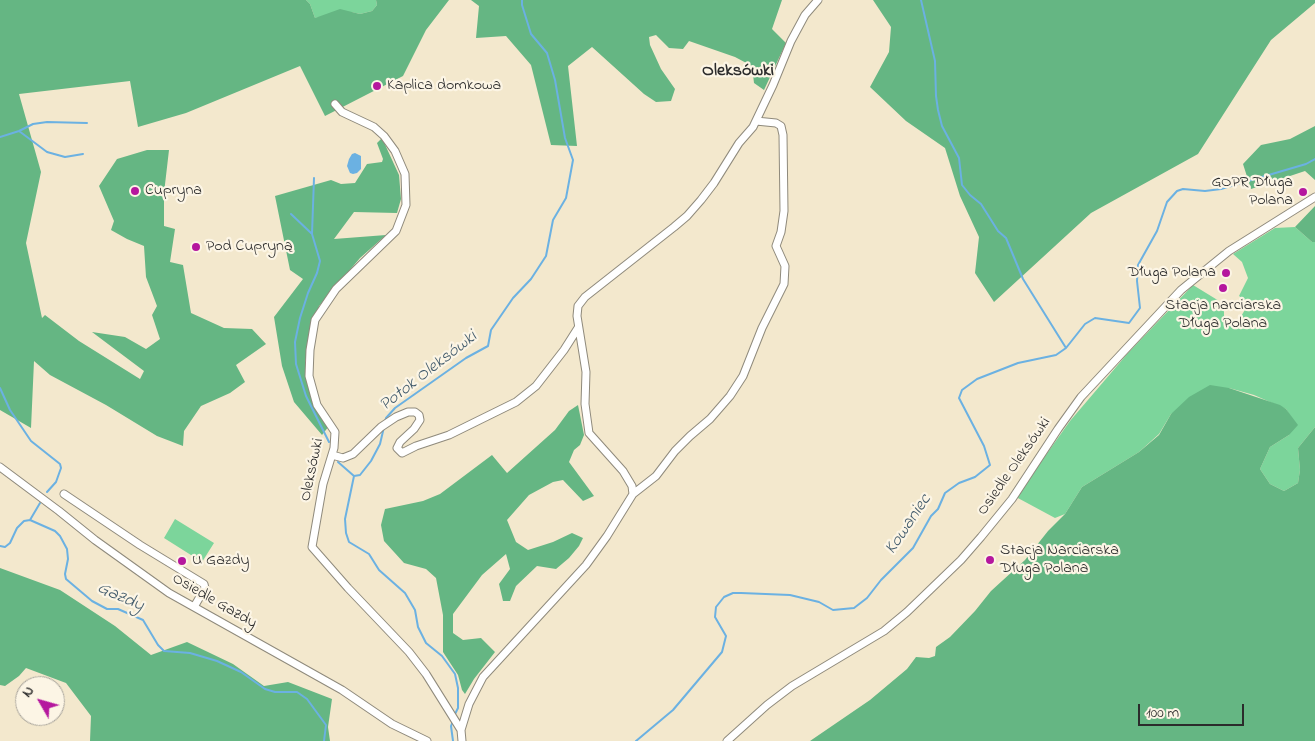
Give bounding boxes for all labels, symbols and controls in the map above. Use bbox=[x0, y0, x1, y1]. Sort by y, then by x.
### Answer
district label: Oleksówki bbox=[702, 61, 774, 83]
place label: Kaplica domkowa bbox=[387, 76, 501, 96]
marker: Kaplica domkowa bbox=[371, 80, 383, 92]
place label: GOPR Długa Polana bbox=[1211, 173, 1293, 211]
place label: Cupryna bbox=[145, 181, 202, 201]
marker: Cupryna bbox=[129, 185, 141, 197]
marker: GOPR Długa Polana bbox=[1297, 186, 1309, 198]
place label: Pod Cupryną bbox=[206, 237, 293, 257]
marker: Pod Cupryną bbox=[190, 241, 202, 253]
place label: Długa Polana bbox=[1128, 263, 1216, 283]
marker: Długa Polana bbox=[1220, 267, 1232, 279]
marker: Stacja narciarska Długa Polana bbox=[1217, 282, 1229, 294]
place label: Stacja narciarska Długa Polana bbox=[1165, 296, 1281, 334]
water label: Potok Oleksówki bbox=[376, 327, 482, 417]
street label: Osiedle Oleksówki bbox=[974, 414, 1056, 520]
street label: Oleksówki bbox=[297, 437, 329, 503]
water label: Kowaniec bbox=[881, 491, 937, 559]
place label: Stacja Narciarska Długa Polana bbox=[1000, 541, 1119, 579]
place label: U Gazdy bbox=[192, 551, 249, 571]
marker: Stacja Narciarska Długa Polana bbox=[984, 554, 996, 566]
marker: U Gazdy bbox=[176, 555, 188, 567]
street label: Osiedle Gazdy bbox=[168, 570, 260, 634]
water label: Gazdy bbox=[93, 578, 147, 618]
north arrow bbox=[15, 676, 65, 726]
text: N bbox=[17, 682, 40, 702]
scale bar bbox=[1140, 694, 1246, 726]
text: 100 m bbox=[1146, 702, 1179, 724]

